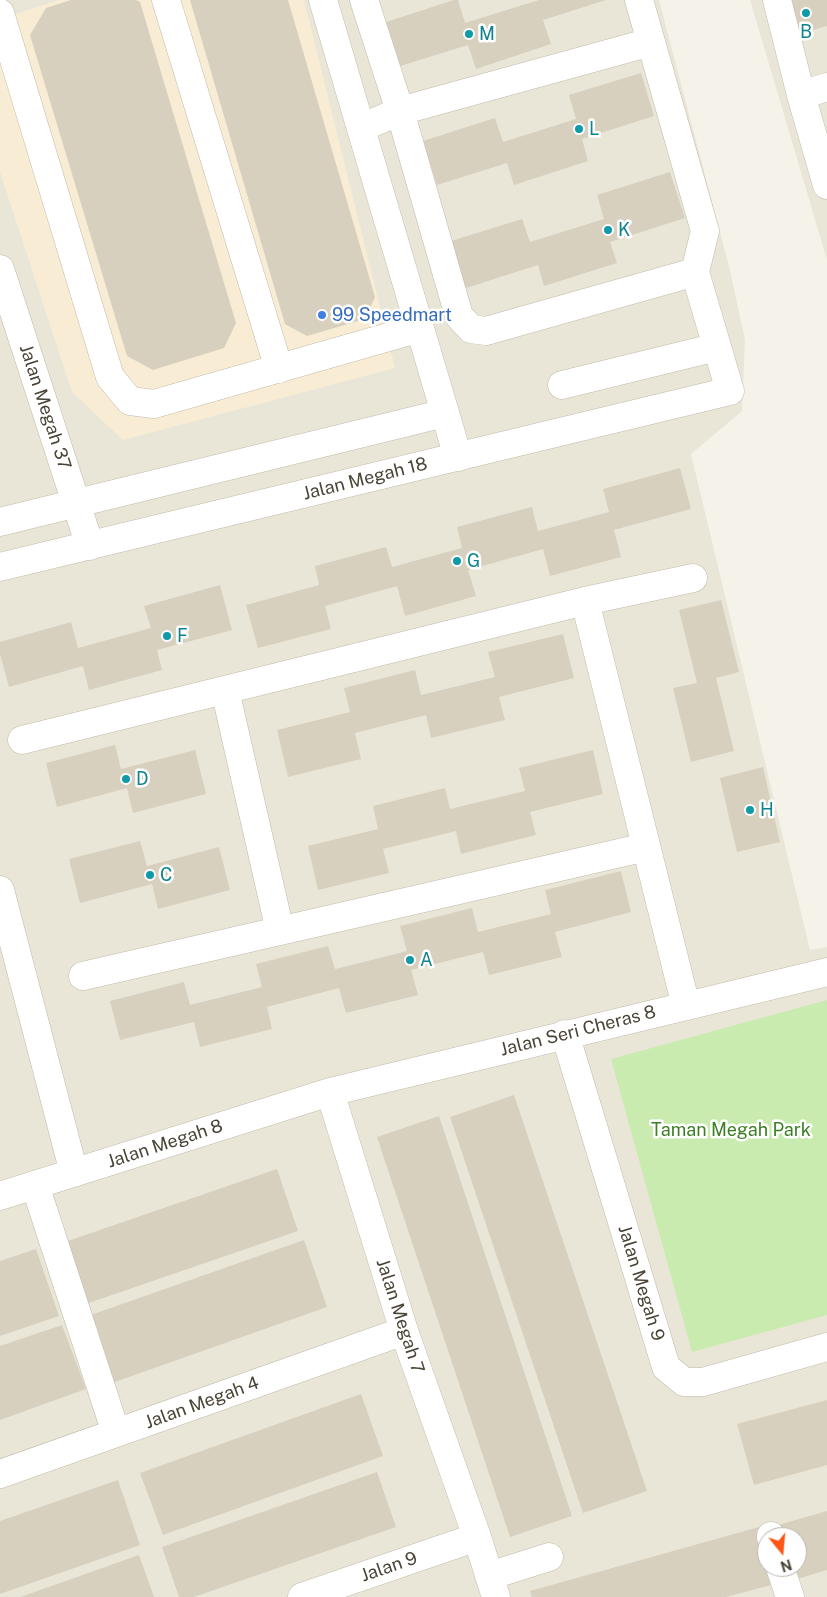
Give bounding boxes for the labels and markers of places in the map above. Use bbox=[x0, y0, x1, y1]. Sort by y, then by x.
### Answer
marker: B bbox=[800, 7, 812, 19]
place label: B bbox=[800, 21, 812, 43]
place label: M bbox=[479, 23, 495, 45]
marker: M bbox=[463, 28, 475, 40]
place label: L bbox=[589, 118, 599, 140]
marker: L bbox=[573, 123, 585, 135]
place label: K bbox=[618, 219, 630, 241]
marker: K bbox=[602, 224, 614, 236]
place label: 99 Speedmart bbox=[332, 304, 452, 326]
marker: 99 Speedmart bbox=[316, 309, 328, 321]
place label: G bbox=[467, 550, 480, 572]
marker: G bbox=[451, 555, 463, 567]
place label: F bbox=[177, 625, 188, 647]
marker: F bbox=[161, 630, 173, 642]
place label: D bbox=[136, 768, 148, 790]
marker: D bbox=[120, 773, 132, 785]
place label: H bbox=[760, 799, 774, 821]
marker: H bbox=[744, 804, 756, 816]
place label: C bbox=[160, 864, 172, 886]
marker: C bbox=[144, 869, 156, 881]
place label: A bbox=[420, 949, 433, 971]
marker: A bbox=[404, 954, 416, 966]

